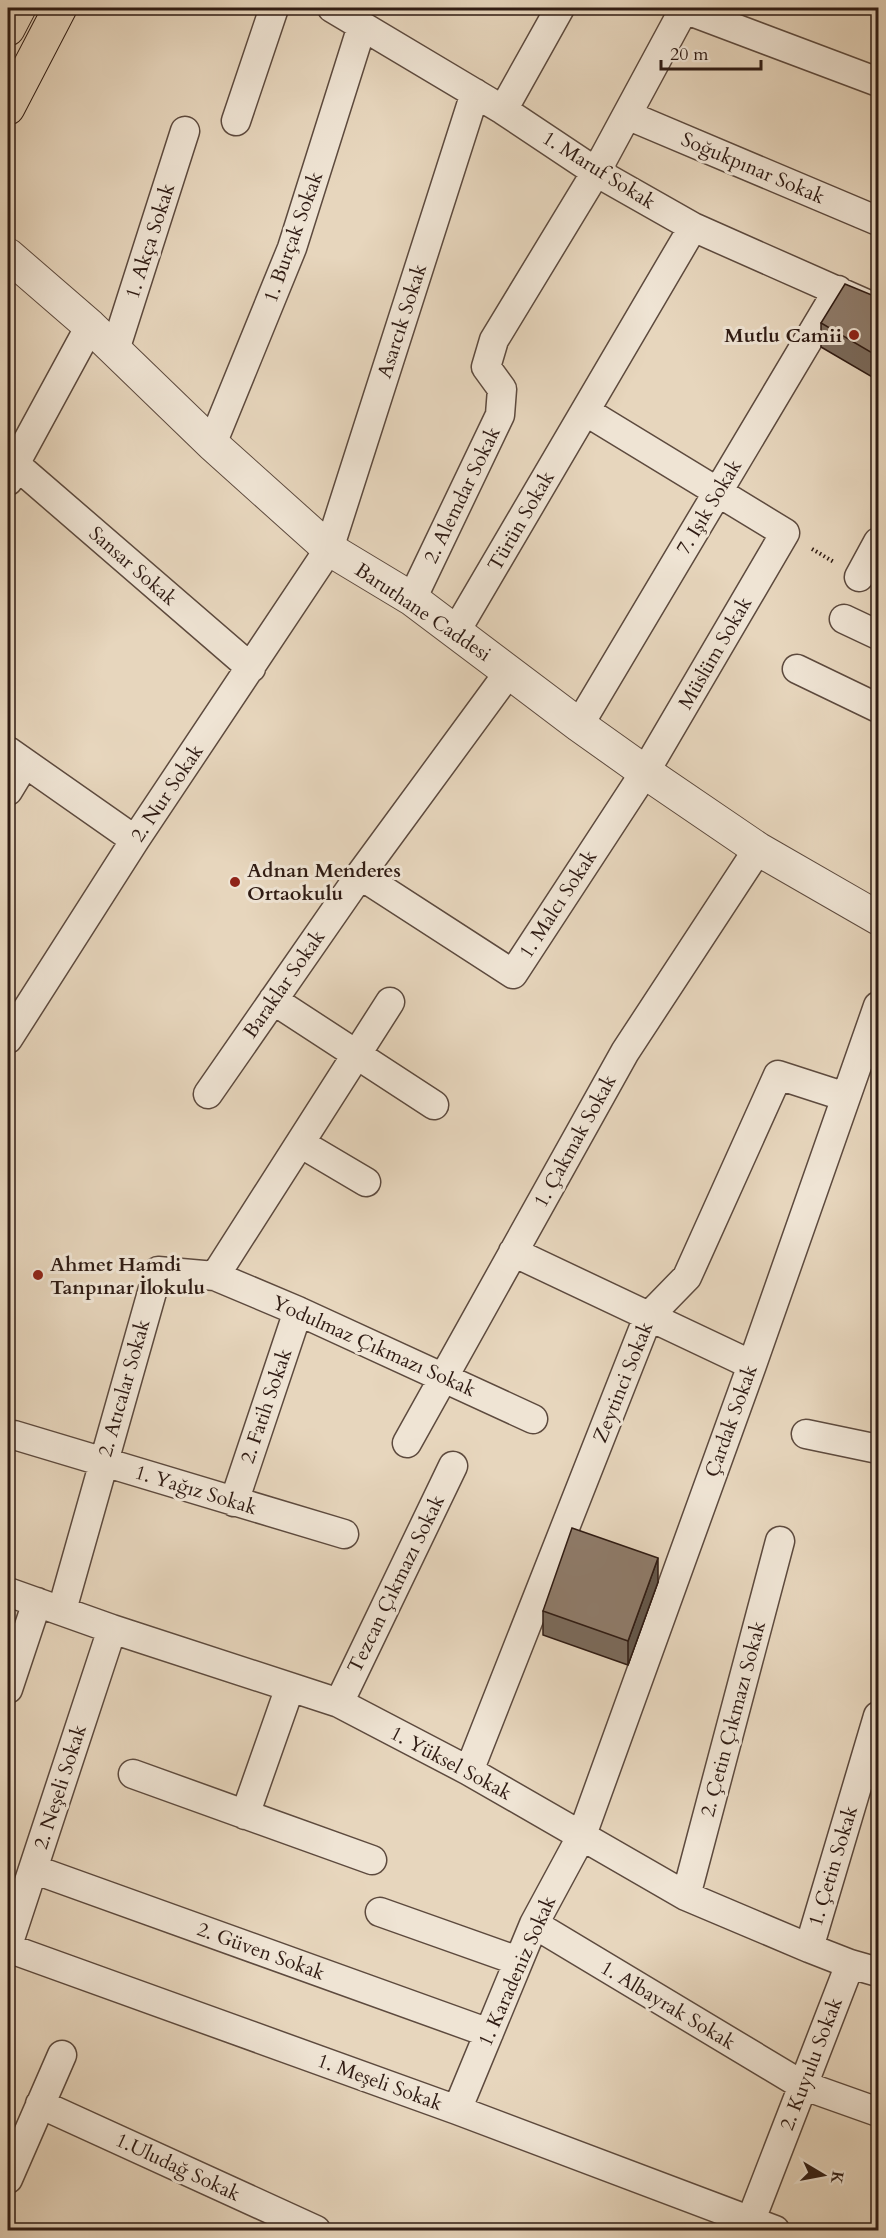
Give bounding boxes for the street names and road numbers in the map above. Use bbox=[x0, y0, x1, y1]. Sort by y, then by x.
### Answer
street label: 1. Maruf Sokak bbox=[537, 124, 661, 216]
street label: Soğukpınar Sokak bbox=[677, 126, 829, 211]
street label: 1. Burçak Sokak bbox=[257, 168, 329, 306]
street label: 1. Akça Sokak bbox=[119, 180, 181, 302]
street label: Asarcık Sokak bbox=[371, 260, 433, 382]
street label: 2. Alemdar Sokak bbox=[417, 422, 507, 568]
street label: 7. Işık Sokak bbox=[670, 454, 748, 560]
street label: Türün Sokak bbox=[481, 466, 561, 576]
street label: Sansar Sokak bbox=[83, 520, 183, 612]
street label: Baruthane Caddesi bbox=[350, 556, 497, 668]
street label: Müslüm Sokak bbox=[672, 592, 758, 714]
street label: 2. Nur Sokak bbox=[124, 739, 210, 847]
street label: 1. Malcı Sokak bbox=[513, 844, 603, 963]
street label: Baraklar Sokak bbox=[237, 924, 331, 1043]
street label: 1. Çakmak Sokak bbox=[527, 1070, 623, 1212]
street label: Yodulmaz Çıkmazı Sokak bbox=[268, 1289, 480, 1403]
street label: 2. Atıcalar Sokak bbox=[91, 1316, 157, 1460]
street label: Zeytinci Sokak bbox=[586, 1317, 660, 1446]
street label: 2. Fatih Sokak bbox=[234, 1345, 298, 1467]
street label: Çardak Sokak bbox=[698, 1361, 764, 1481]
street label: 1. Yağız Sokak bbox=[132, 1459, 261, 1521]
street label: Tezcan Çıkmazı Sokak bbox=[341, 1490, 451, 1678]
street label: 2. Çetin Çıkmazı Sokak bbox=[694, 1618, 772, 1820]
street label: 1. Yüksel Sokak bbox=[385, 1720, 517, 1807]
street label: 2. Neşeli Sokak bbox=[27, 1721, 93, 1853]
street label: 1. Çetin Sokak bbox=[802, 1802, 864, 1930]
street label: 1. Karadeniz Sokak bbox=[472, 1891, 562, 2051]
street label: 2. Güven Sokak bbox=[193, 1915, 329, 1987]
street label: 1. Albayrak Sokak bbox=[596, 1954, 741, 2056]
street label: 2. Kuyulu Sokak bbox=[773, 1993, 849, 2134]
street label: 1. Meşeli Sokak bbox=[314, 2047, 447, 2117]
street label: 1.Uludağ Sokak bbox=[111, 2126, 245, 2208]

